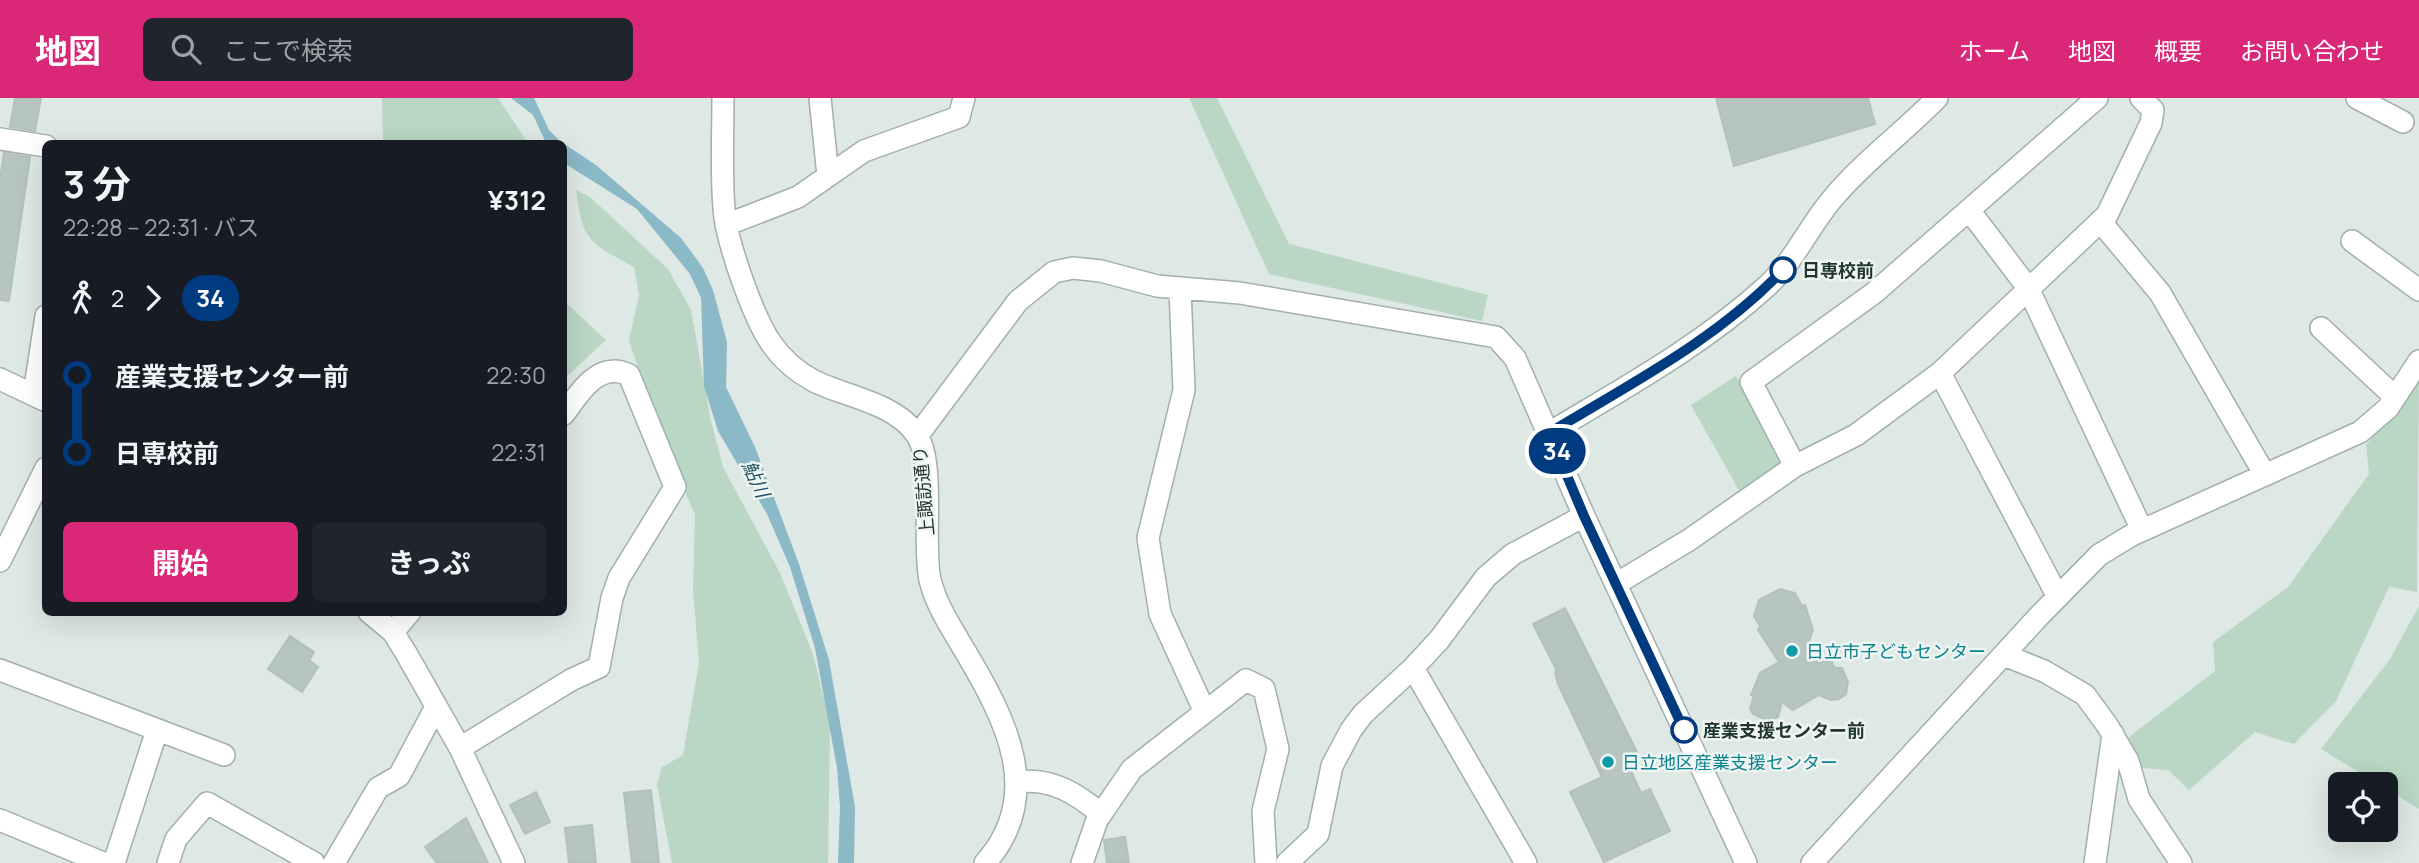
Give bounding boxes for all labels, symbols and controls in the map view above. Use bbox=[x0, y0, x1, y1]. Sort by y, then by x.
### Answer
search box bbox=[143, 18, 633, 81]
text: 地図 bbox=[35, 28, 101, 73]
icon: search bbox=[167, 30, 205, 68]
text: ここで検索 bbox=[223, 32, 353, 68]
text: ホーム bbox=[1959, 34, 2030, 67]
text: 地図 bbox=[2068, 34, 2116, 67]
text: 概要 bbox=[2154, 34, 2202, 67]
text: お問い合わせ bbox=[2240, 34, 2384, 67]
text: 3 分 bbox=[63, 157, 131, 209]
text: ¥312 bbox=[488, 182, 546, 218]
text: 22:28 – 22:31 · バス bbox=[63, 211, 259, 243]
marker: 日専校前 bbox=[1770, 257, 1796, 283]
place label: 日専校前 bbox=[1802, 258, 1874, 282]
icon: walk bbox=[63, 279, 101, 317]
icon: forward bbox=[134, 279, 172, 317]
text: 34 bbox=[196, 281, 225, 314]
text: 2 bbox=[111, 282, 124, 314]
text: 産業支援センター前 bbox=[115, 358, 349, 394]
text: 22:30 bbox=[486, 359, 546, 391]
line badge: 34 bbox=[1526, 428, 1588, 474]
text: 34 bbox=[1543, 434, 1571, 467]
text: 日専校前 bbox=[115, 435, 219, 471]
text: 22:31 bbox=[491, 436, 546, 468]
street label: 上諏訪通り bbox=[907, 445, 939, 537]
water label: 鮎川 bbox=[736, 456, 777, 504]
button: 開始 bbox=[63, 522, 298, 602]
button: きっぷ bbox=[312, 522, 546, 602]
place label: 日立市子どもセンター bbox=[1806, 639, 1986, 663]
marker: 日立市子どもセンター bbox=[1784, 643, 1800, 659]
marker: 産業支援センター前 bbox=[1671, 717, 1697, 743]
place label: 産業支援センター前 bbox=[1703, 718, 1865, 742]
place label: 日立地区産業支援センター bbox=[1622, 750, 1838, 774]
marker: 日立地区産業支援センター bbox=[1600, 754, 1616, 770]
map controls bbox=[2328, 772, 2398, 842]
button: locate bbox=[2328, 772, 2398, 842]

